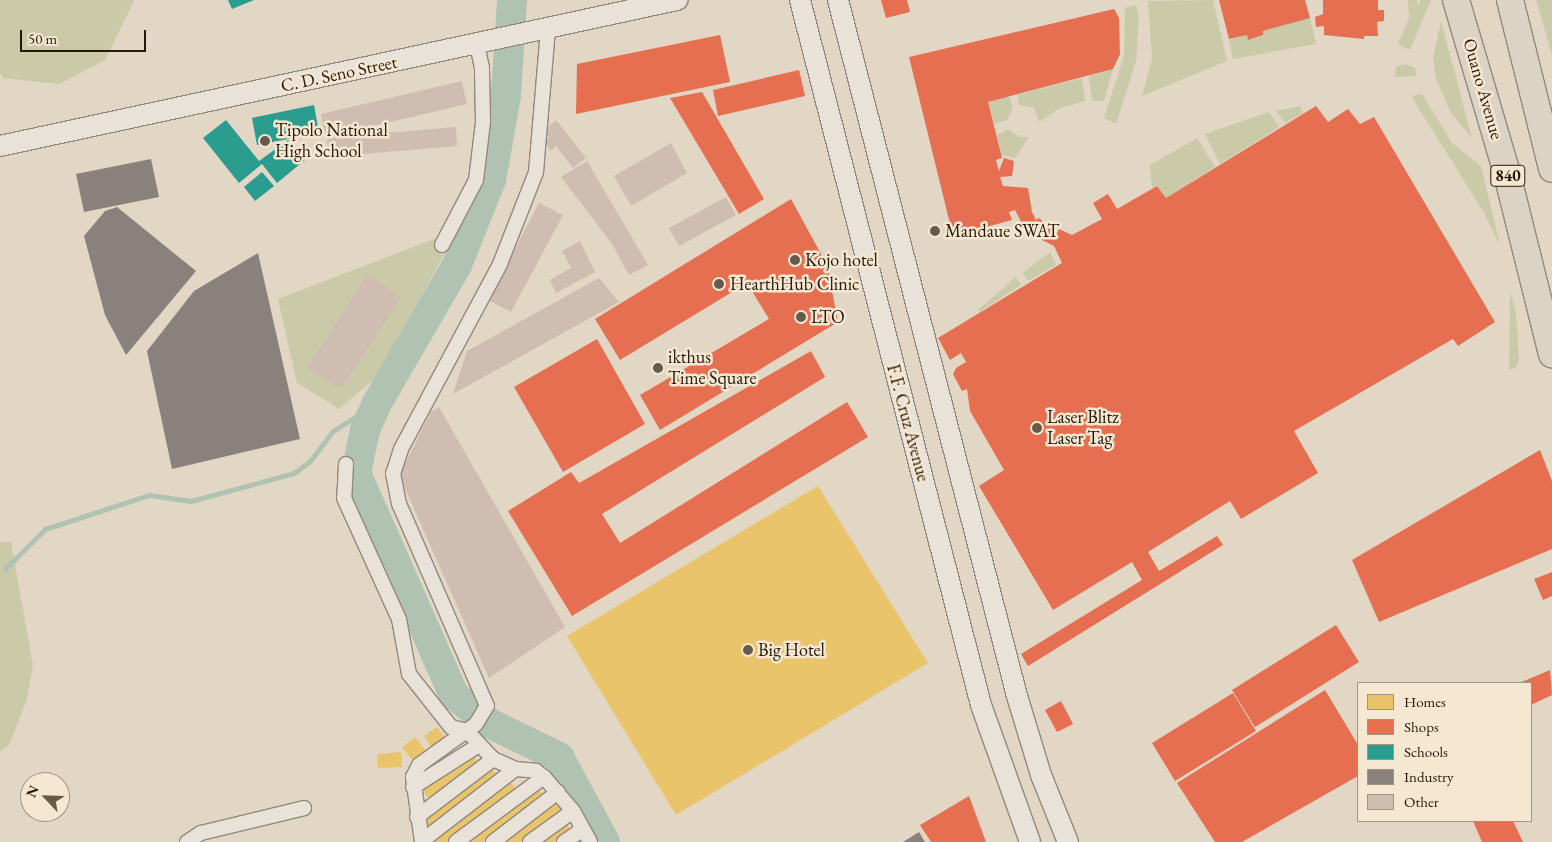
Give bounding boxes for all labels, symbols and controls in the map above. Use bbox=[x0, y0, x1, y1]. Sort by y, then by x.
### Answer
scale bar bbox=[22, 20, 149, 52]
text: 50 m bbox=[28, 29, 57, 48]
street label: Ouano Avenue bbox=[1458, 36, 1508, 142]
street label: C. D. Seno Street bbox=[279, 51, 399, 97]
place label: Tipolo National High School bbox=[275, 120, 388, 162]
marker: Tipolo National High School bbox=[259, 135, 271, 147]
road number: 840 bbox=[1489, 162, 1527, 190]
place label: Mandaue SWAT bbox=[945, 220, 1059, 242]
marker: Mandaue SWAT bbox=[929, 225, 941, 237]
place label: Kojo hotel bbox=[805, 249, 878, 271]
marker: Kojo hotel bbox=[789, 254, 801, 266]
place label: HearthHub Clinic bbox=[730, 273, 859, 295]
marker: HearthHub Clinic bbox=[712, 277, 726, 291]
place label: LTO bbox=[811, 306, 845, 328]
marker: LTO bbox=[795, 311, 807, 323]
place label: ikthus Time Square bbox=[668, 347, 757, 389]
marker: ikthus Time Square bbox=[652, 362, 664, 374]
street label: F.F. Cruz Avenue bbox=[882, 362, 934, 484]
place label: Laser Blitz Laser Tag bbox=[1047, 407, 1119, 449]
marker: Laser Blitz Laser Tag bbox=[1031, 422, 1043, 434]
place label: Big Hotel bbox=[758, 639, 825, 661]
marker: Big Hotel bbox=[742, 644, 754, 656]
legend bbox=[1357, 682, 1532, 822]
text: Homes bbox=[1404, 692, 1446, 711]
text: Shops bbox=[1404, 717, 1439, 736]
text: Schools bbox=[1404, 742, 1448, 761]
text: Industry bbox=[1404, 767, 1454, 786]
north arrow bbox=[20, 772, 70, 822]
text: N bbox=[22, 782, 43, 800]
text: Other bbox=[1404, 792, 1439, 811]

